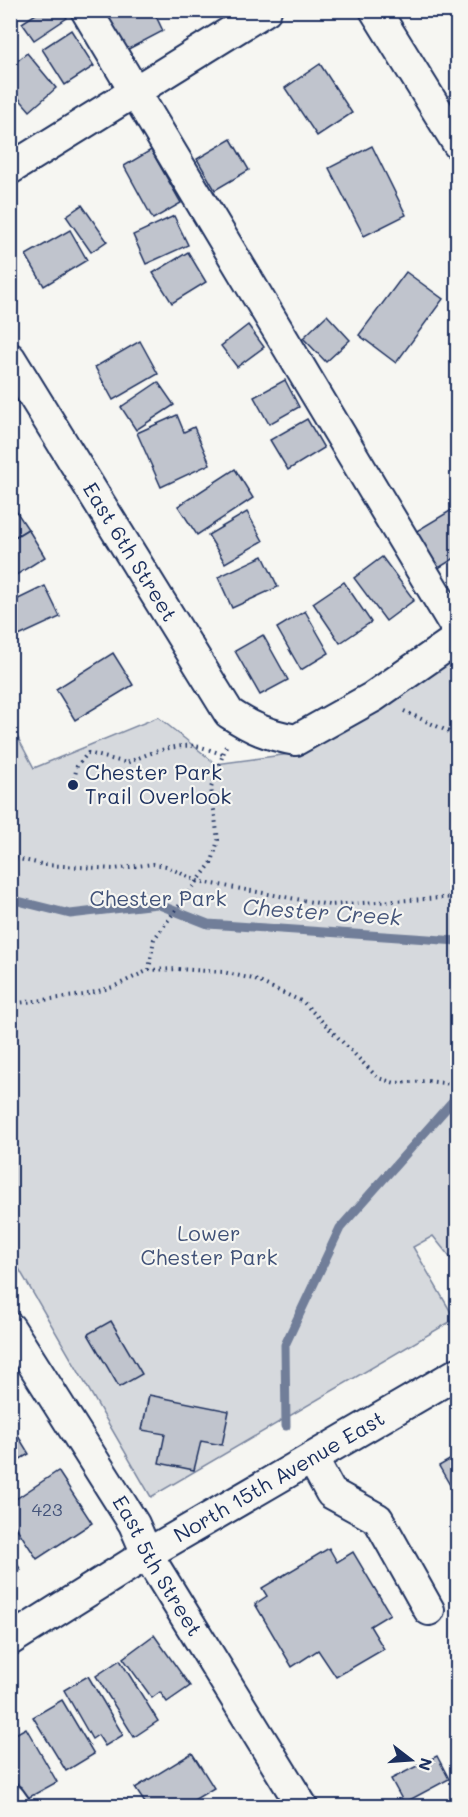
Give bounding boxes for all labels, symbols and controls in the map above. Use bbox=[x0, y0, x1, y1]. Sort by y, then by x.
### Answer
street label: East 6th Street bbox=[78, 477, 184, 626]
place label: Chester Park Trail Overlook bbox=[85, 758, 231, 809]
marker: Chester Park Trail Overlook bbox=[66, 778, 80, 792]
park label: Chester Park bbox=[89, 884, 227, 911]
water label: Chester Creek bbox=[241, 891, 404, 932]
park label: Lower Chester Park bbox=[140, 1219, 278, 1270]
street label: North 15th Avenue East bbox=[168, 1404, 389, 1548]
street label: East 5th Street bbox=[107, 1490, 209, 1641]
house number: 423 bbox=[31, 1497, 63, 1521]
north arrow bbox=[381, 1730, 441, 1790]
text: N bbox=[414, 1756, 438, 1773]

